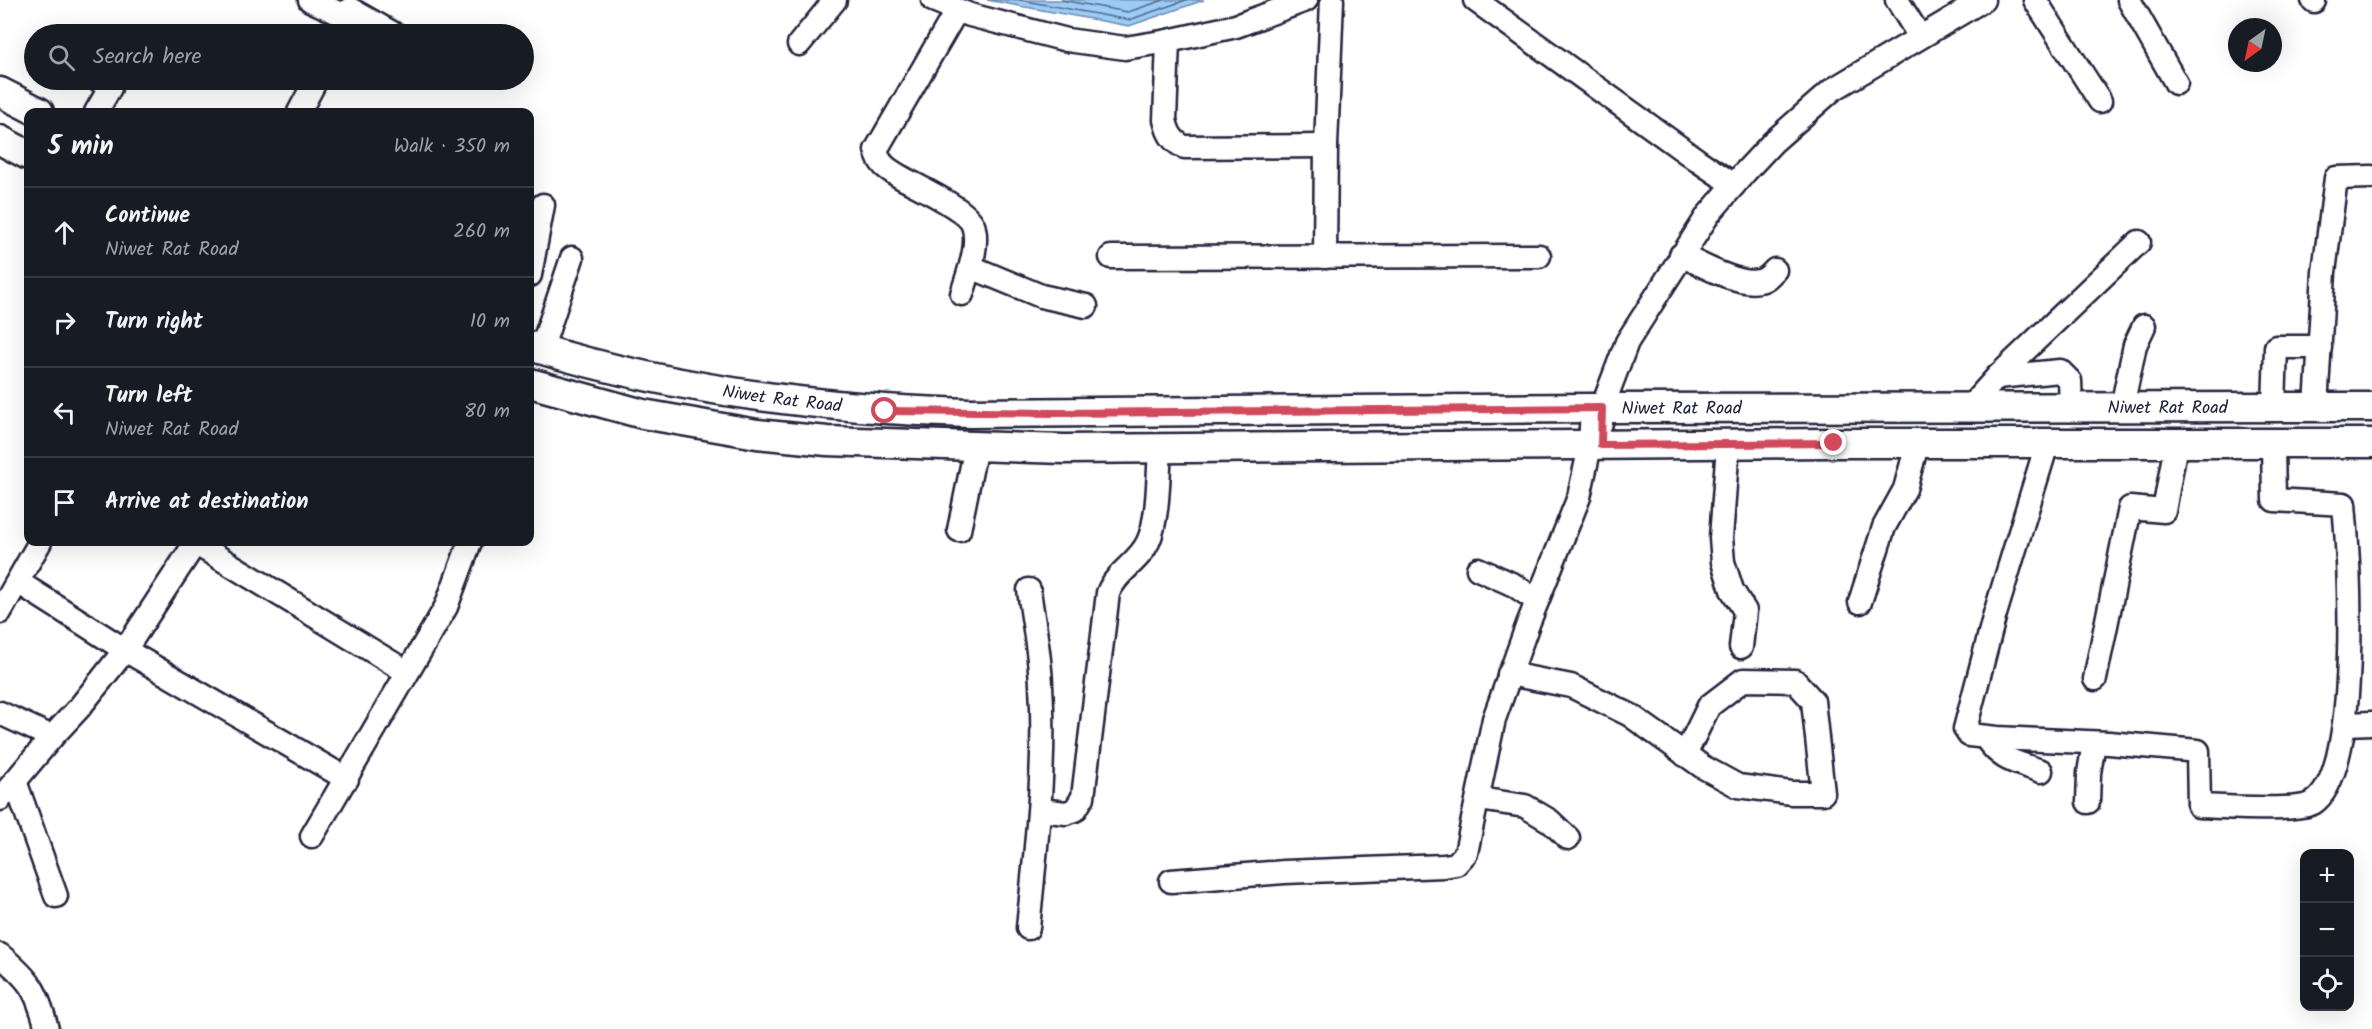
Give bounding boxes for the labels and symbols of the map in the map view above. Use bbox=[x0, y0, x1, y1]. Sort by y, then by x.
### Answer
north arrow bbox=[2228, 18, 2282, 72]
street label: Niwet Rat Road bbox=[720, 378, 844, 422]
street label: Niwet Rat Road bbox=[2107, 394, 2229, 423]
street label: Niwet Rat Road bbox=[1621, 395, 1743, 424]
route start bbox=[871, 397, 897, 423]
route end bbox=[1820, 429, 1846, 455]

